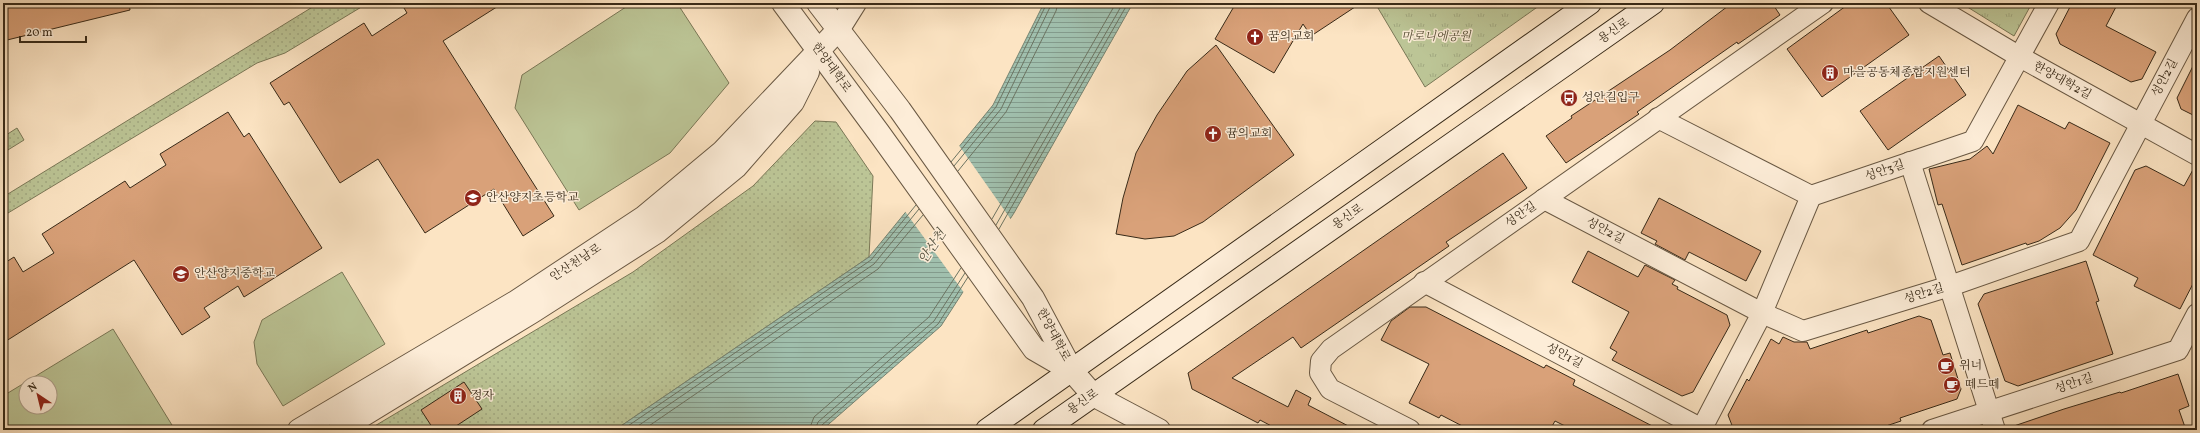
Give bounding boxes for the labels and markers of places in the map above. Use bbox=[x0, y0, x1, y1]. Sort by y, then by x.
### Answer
church icon: 꿈의교회 bbox=[1245, 27, 1265, 47]
place label: 꿈의교회 bbox=[1268, 29, 1314, 45]
building icon: 마을공동체종합지원센터 bbox=[1820, 63, 1840, 83]
place label: 마을공동체종합지원센터 bbox=[1843, 65, 1971, 81]
bus stop icon: 성안길입구 bbox=[1559, 88, 1579, 108]
place label: 성안길입구 bbox=[1582, 90, 1640, 106]
church icon: 뀸의교회 bbox=[1203, 124, 1223, 144]
place label: 뀸의교회 bbox=[1226, 126, 1272, 142]
school or university icon: 안산양지초등학교 bbox=[463, 188, 483, 208]
place label: 안산양지초등학교 bbox=[486, 190, 579, 206]
school or university icon: 안산양지중학교 bbox=[171, 264, 191, 284]
place label: 안산양지중학교 bbox=[194, 266, 276, 282]
cafe icon: 위너 bbox=[1936, 356, 1956, 376]
place label: 위너 bbox=[1959, 358, 1982, 374]
cafe icon: 떼드떼 bbox=[1942, 375, 1962, 395]
place label: 떼드떼 bbox=[1965, 377, 2000, 393]
building icon: 정자 bbox=[448, 386, 468, 406]
place label: 정자 bbox=[471, 388, 495, 404]

